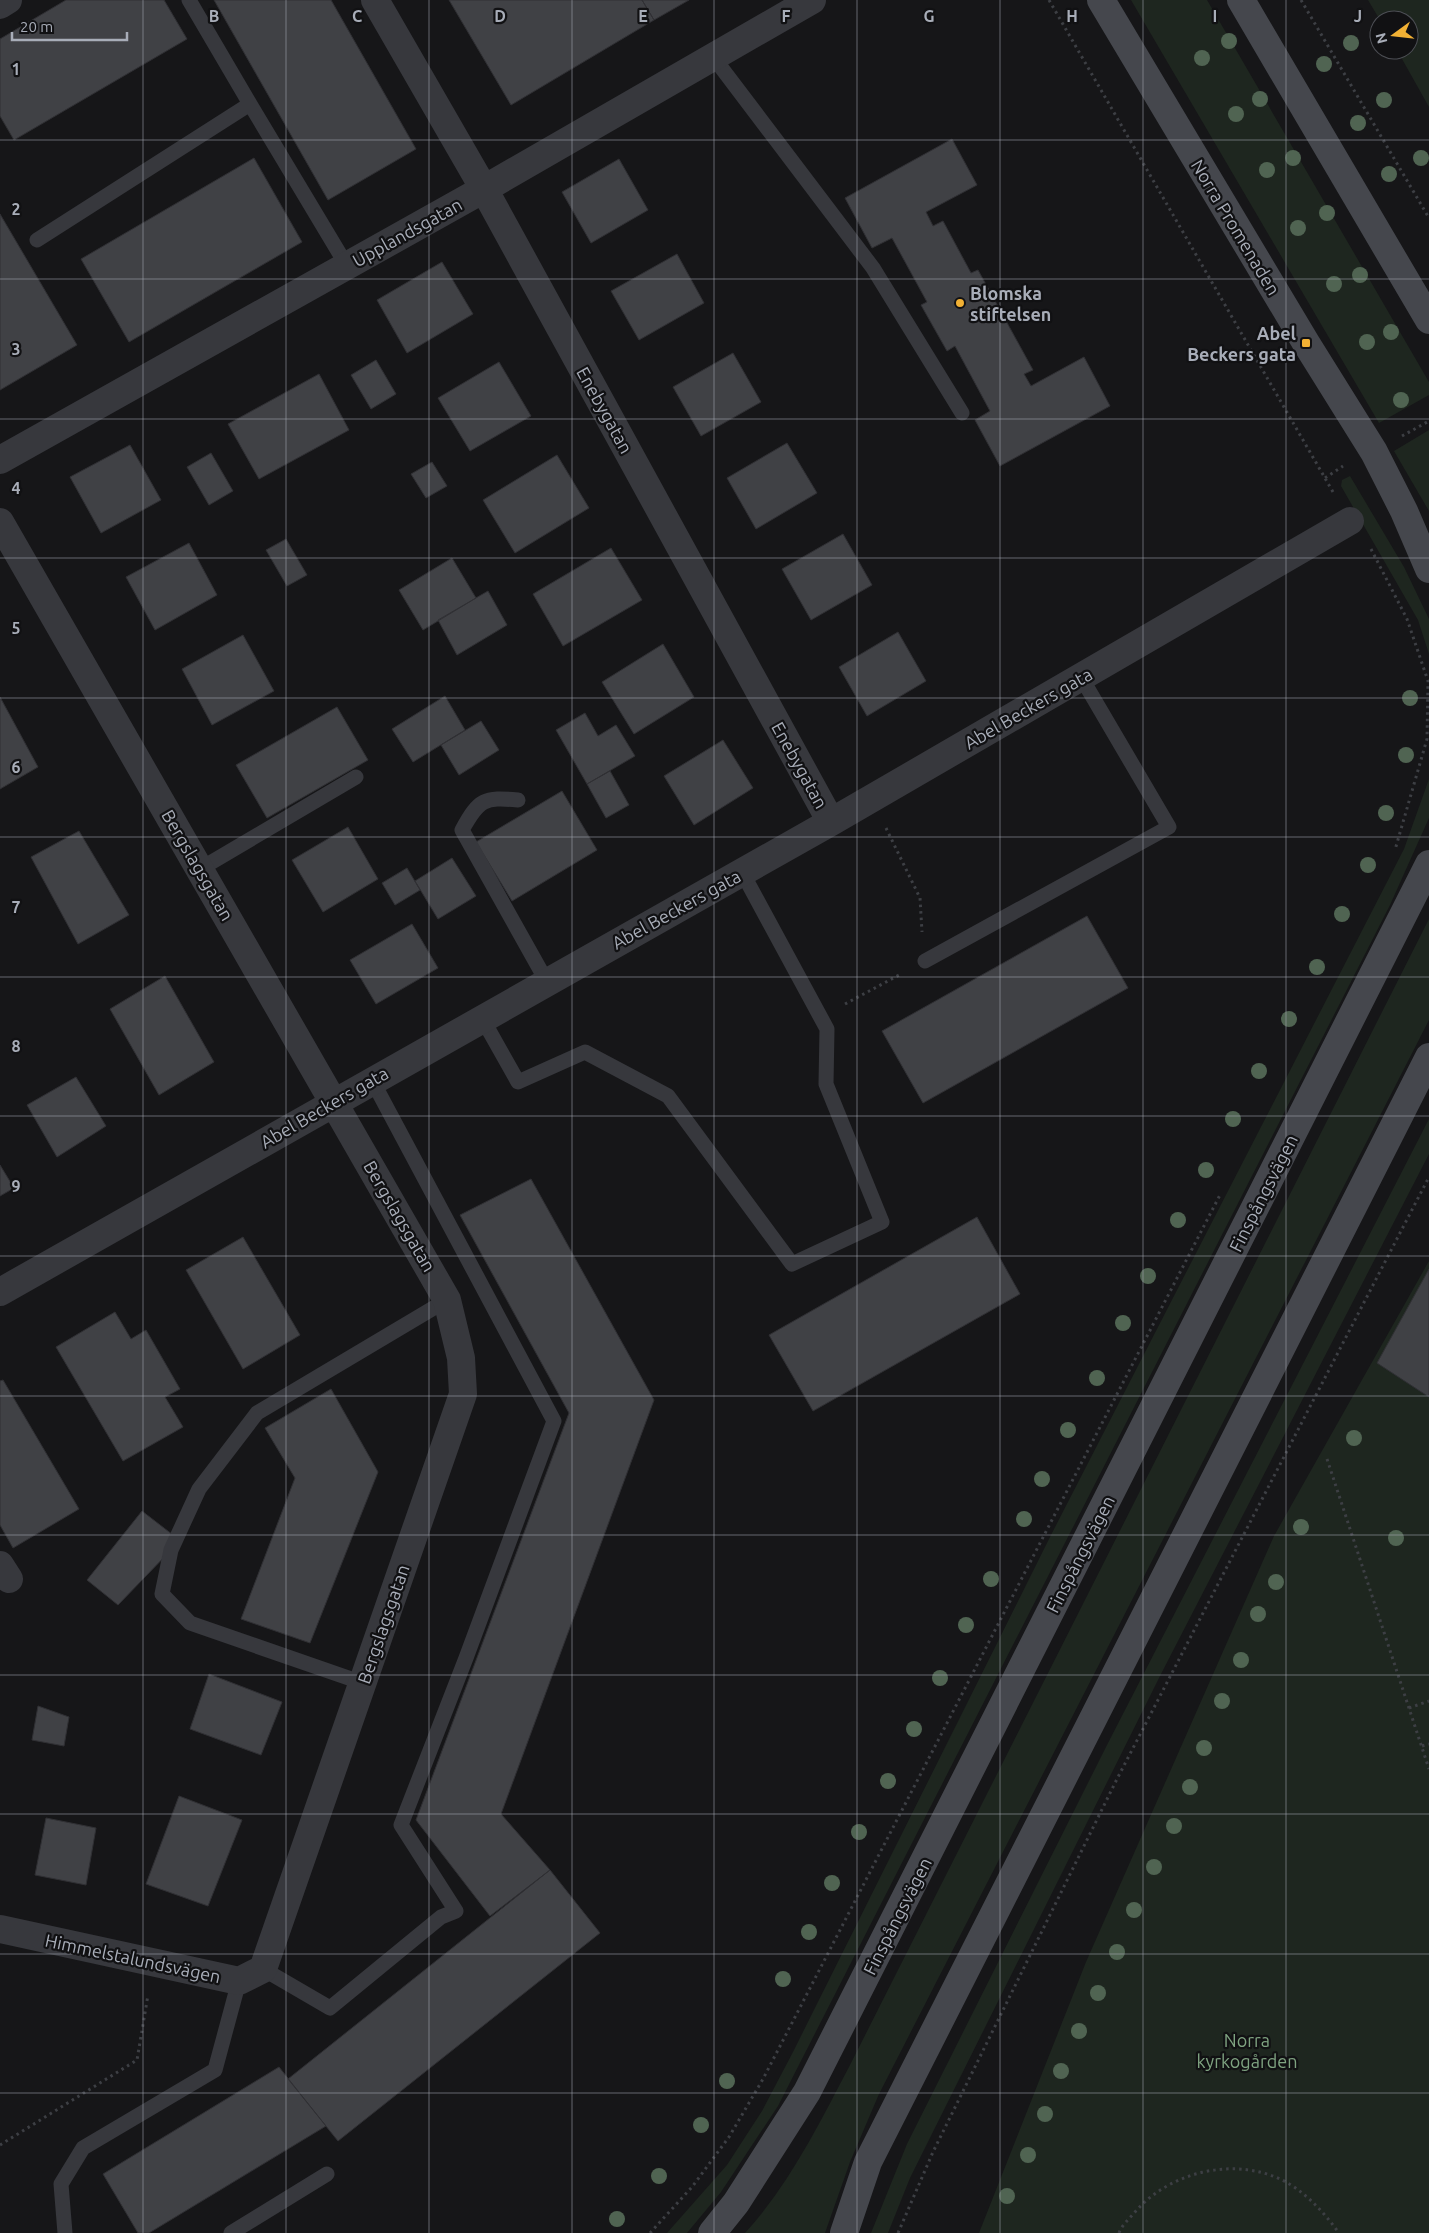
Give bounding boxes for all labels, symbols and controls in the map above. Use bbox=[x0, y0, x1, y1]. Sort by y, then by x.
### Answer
text: B bbox=[209, 7, 219, 25]
text: C bbox=[352, 7, 362, 25]
text: D bbox=[494, 7, 506, 25]
text: E bbox=[638, 7, 648, 25]
text: F bbox=[782, 7, 791, 25]
text: G bbox=[923, 7, 935, 25]
text: H bbox=[1066, 7, 1078, 25]
text: I bbox=[1213, 7, 1217, 25]
text: J bbox=[1354, 7, 1362, 25]
scale bar bbox=[12, 10, 128, 42]
north arrow bbox=[1369, 10, 1419, 60]
text: 20 m bbox=[20, 18, 53, 35]
text: N bbox=[1372, 31, 1391, 45]
text: 1 bbox=[11, 60, 21, 78]
street label: Norra Promenaden bbox=[1188, 156, 1284, 298]
street label: Upplandsgatan bbox=[349, 194, 465, 270]
text: 2 bbox=[11, 200, 21, 218]
place label: Blomska stiftelsen bbox=[970, 283, 1051, 324]
marker: Blomska stiftelsen bbox=[954, 297, 966, 309]
place label: Abel Beckers gata bbox=[1187, 323, 1297, 364]
marker: Abel Beckers gata bbox=[1300, 337, 1312, 349]
text: 3 bbox=[11, 340, 21, 358]
street label: Enebygatan bbox=[573, 363, 637, 457]
text: 4 bbox=[11, 479, 21, 497]
text: 5 bbox=[11, 619, 21, 637]
street label: Abel Beckers gata bbox=[961, 663, 1095, 753]
street label: Enebygatan bbox=[768, 718, 832, 812]
text: 6 bbox=[11, 758, 21, 776]
street label: Bergslagsgatan bbox=[158, 806, 238, 924]
street label: Abel Beckers gata bbox=[608, 865, 744, 953]
text: 7 bbox=[11, 898, 21, 916]
text: 8 bbox=[11, 1037, 21, 1055]
street label: Abel Beckers gata bbox=[257, 1062, 391, 1152]
street label: Finspångsvägen bbox=[1225, 1131, 1301, 1255]
street label: Bergslagsgatan bbox=[360, 1157, 440, 1275]
text: 9 bbox=[11, 1177, 21, 1195]
street label: Finspångsvägen bbox=[1042, 1492, 1118, 1616]
street label: Bergslagsgatan bbox=[353, 1562, 413, 1686]
street label: Finspångsvägen bbox=[859, 1854, 935, 1978]
street label: Himmelstalundsvägen bbox=[43, 1930, 223, 1986]
park label: Norra kyrkogården bbox=[1196, 2030, 1298, 2071]

